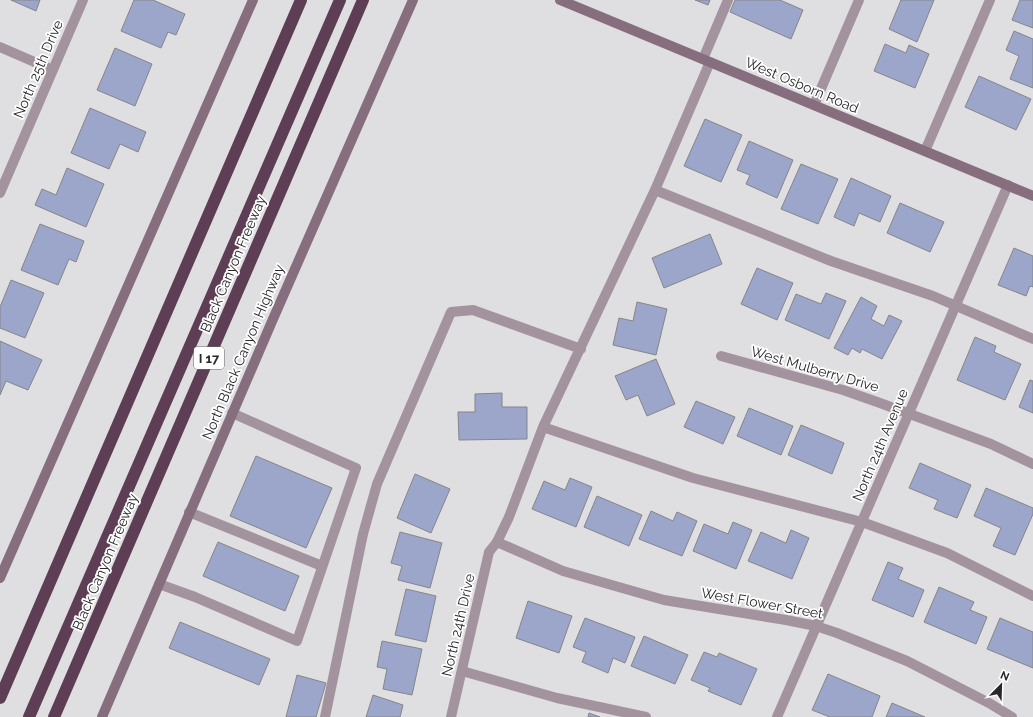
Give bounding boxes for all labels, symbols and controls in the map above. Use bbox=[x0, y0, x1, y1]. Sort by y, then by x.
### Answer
street label: North 25th Drive bbox=[10, 17, 66, 121]
street label: West Osborn Road bbox=[743, 54, 861, 116]
street label: Black Canyon Freeway bbox=[197, 193, 269, 335]
street label: North Black Canyon Highway bbox=[199, 262, 287, 442]
street label: West Mulberry Drive bbox=[749, 343, 881, 395]
road number: I 17 bbox=[194, 347, 224, 369]
street label: North 24th Avenue bbox=[849, 386, 911, 504]
street label: Black Canyon Freeway bbox=[69, 491, 141, 633]
street label: North 24th Drive bbox=[438, 572, 478, 678]
street label: West Flower Street bbox=[700, 584, 824, 622]
north arrow bbox=[981, 665, 1021, 705]
text: N bbox=[998, 669, 1011, 684]

